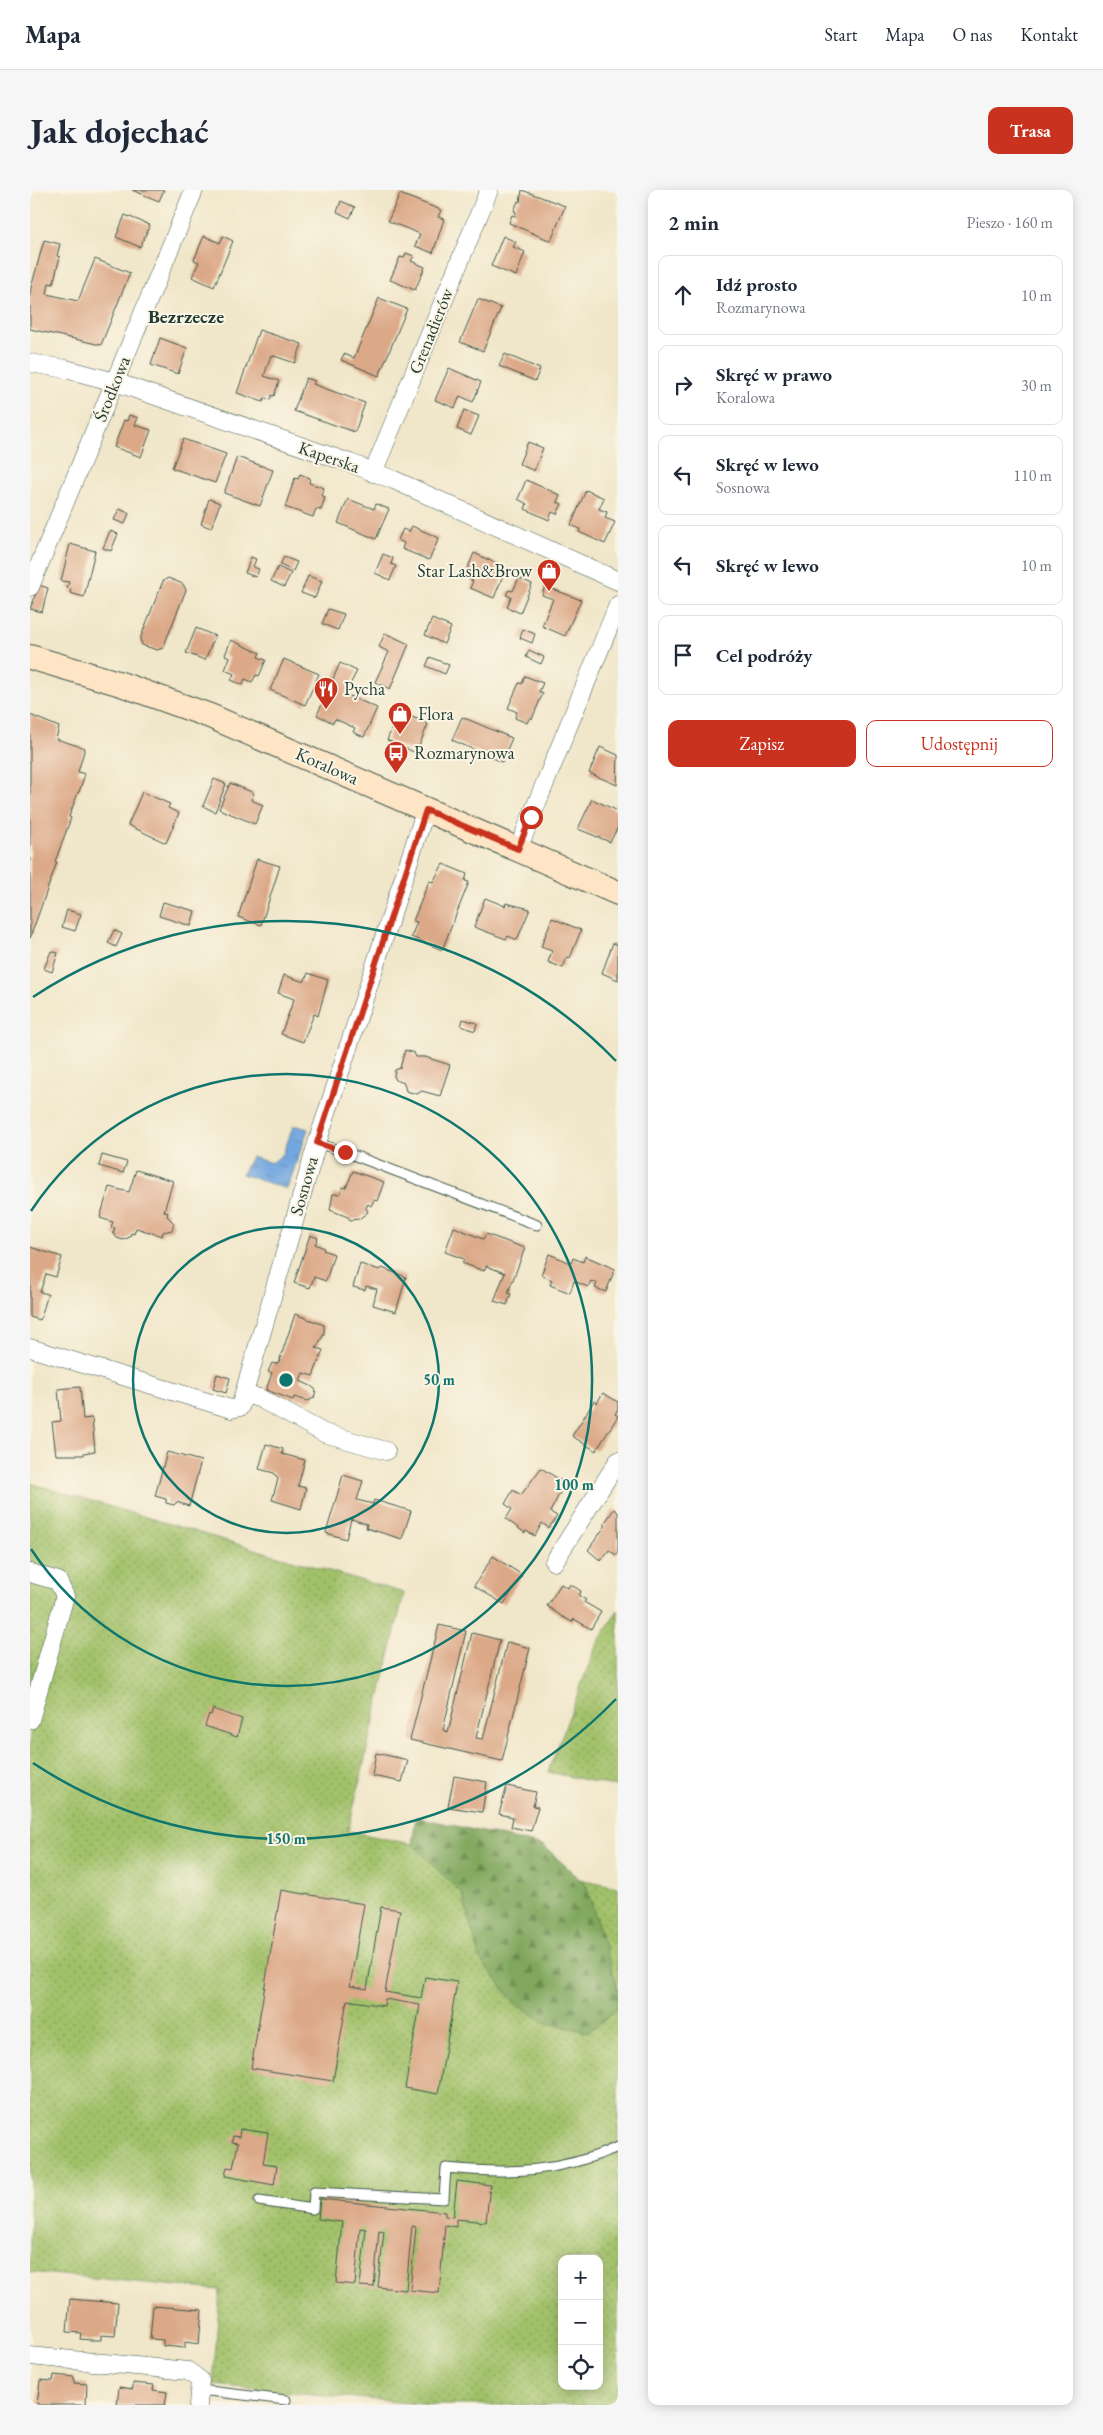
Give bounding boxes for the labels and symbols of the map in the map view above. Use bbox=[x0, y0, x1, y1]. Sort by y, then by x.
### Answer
street label: Grenadierów bbox=[403, 284, 458, 377]
district label: Bezrzecze bbox=[148, 304, 224, 329]
street label: Środkowa bbox=[88, 352, 135, 425]
street label: Kaperska bbox=[296, 435, 364, 478]
shop icon: Star Lash&Brow bbox=[536, 558, 562, 592]
place label: Star Lash&Brow bbox=[417, 559, 533, 582]
restaurant icon: Pycha bbox=[313, 676, 339, 710]
place label: Pycha bbox=[344, 677, 386, 700]
shop icon: Flora bbox=[387, 701, 413, 735]
place label: Flora bbox=[418, 702, 454, 725]
bus stop icon: Rozmarynowa bbox=[383, 740, 409, 774]
street label: Koralowa bbox=[292, 741, 363, 790]
place label: Rozmarynowa bbox=[414, 741, 516, 764]
route start bbox=[520, 806, 543, 829]
route end bbox=[334, 1141, 357, 1164]
street label: Sosnowa bbox=[284, 1153, 323, 1218]
text: 50 m bbox=[423, 1370, 455, 1389]
centre of rings bbox=[277, 1371, 295, 1389]
text: 100 m bbox=[554, 1475, 594, 1494]
text: 150 m bbox=[266, 1829, 306, 1848]

